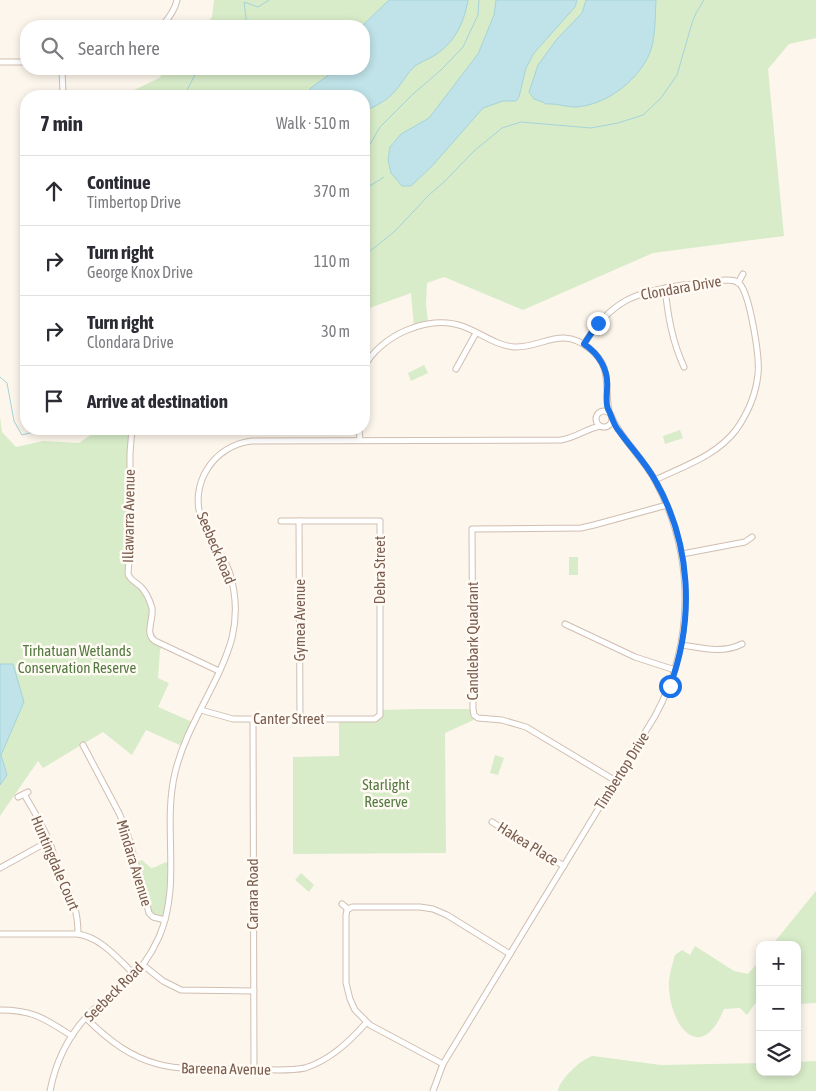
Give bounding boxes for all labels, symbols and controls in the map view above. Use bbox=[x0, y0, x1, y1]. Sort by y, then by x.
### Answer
search box bbox=[20, 20, 370, 75]
icon: search bbox=[38, 34, 66, 62]
text: Search here bbox=[78, 37, 160, 59]
text: 7 min bbox=[40, 111, 83, 135]
text: Walk · 510 m bbox=[276, 114, 350, 132]
text: Continue bbox=[87, 171, 151, 193]
icon: ahead bbox=[40, 177, 68, 205]
text: 370 m bbox=[314, 182, 350, 200]
text: Timbertop Drive bbox=[87, 193, 181, 211]
text: Turn right bbox=[87, 241, 154, 263]
icon: right bbox=[40, 247, 68, 275]
text: 110 m bbox=[314, 252, 350, 270]
text: George Knox Drive bbox=[87, 263, 193, 281]
street label: Clondara Drive bbox=[639, 272, 723, 303]
text: Turn right bbox=[87, 311, 154, 333]
route end bbox=[587, 312, 610, 335]
icon: right bbox=[40, 317, 68, 345]
text: 30 m bbox=[321, 322, 350, 340]
text: Clondara Drive bbox=[87, 333, 174, 351]
icon: arrive bbox=[40, 387, 68, 415]
text: Arrive at destination bbox=[87, 390, 228, 412]
street label: Illawarra Avenue bbox=[119, 469, 138, 563]
street label: Seebeck Road bbox=[194, 509, 239, 586]
street label: Debra Street bbox=[371, 536, 388, 604]
street label: Gymea Avenue bbox=[291, 579, 308, 661]
street label: Candlebark Quadrant bbox=[464, 582, 481, 700]
park label: Tirhatuan Wetlands Conservation Reserve bbox=[18, 642, 136, 676]
route start bbox=[659, 675, 682, 698]
street label: Canter Street bbox=[253, 710, 325, 727]
street label: Timbertop Drive bbox=[591, 729, 652, 813]
park label: Starlight Reserve bbox=[362, 776, 410, 810]
street label: Huntingdale Court bbox=[28, 813, 83, 913]
street label: Mindara Avenue bbox=[113, 818, 156, 908]
street label: Hakea Place bbox=[495, 818, 562, 869]
street label: Carrara Road bbox=[244, 858, 261, 930]
map controls bbox=[756, 941, 801, 1076]
button: + bbox=[756, 941, 801, 986]
street label: Seebeck Road bbox=[81, 959, 147, 1025]
button: − bbox=[756, 986, 801, 1031]
button: layers bbox=[756, 1031, 801, 1076]
street label: Bareena Avenue bbox=[181, 1059, 271, 1078]

